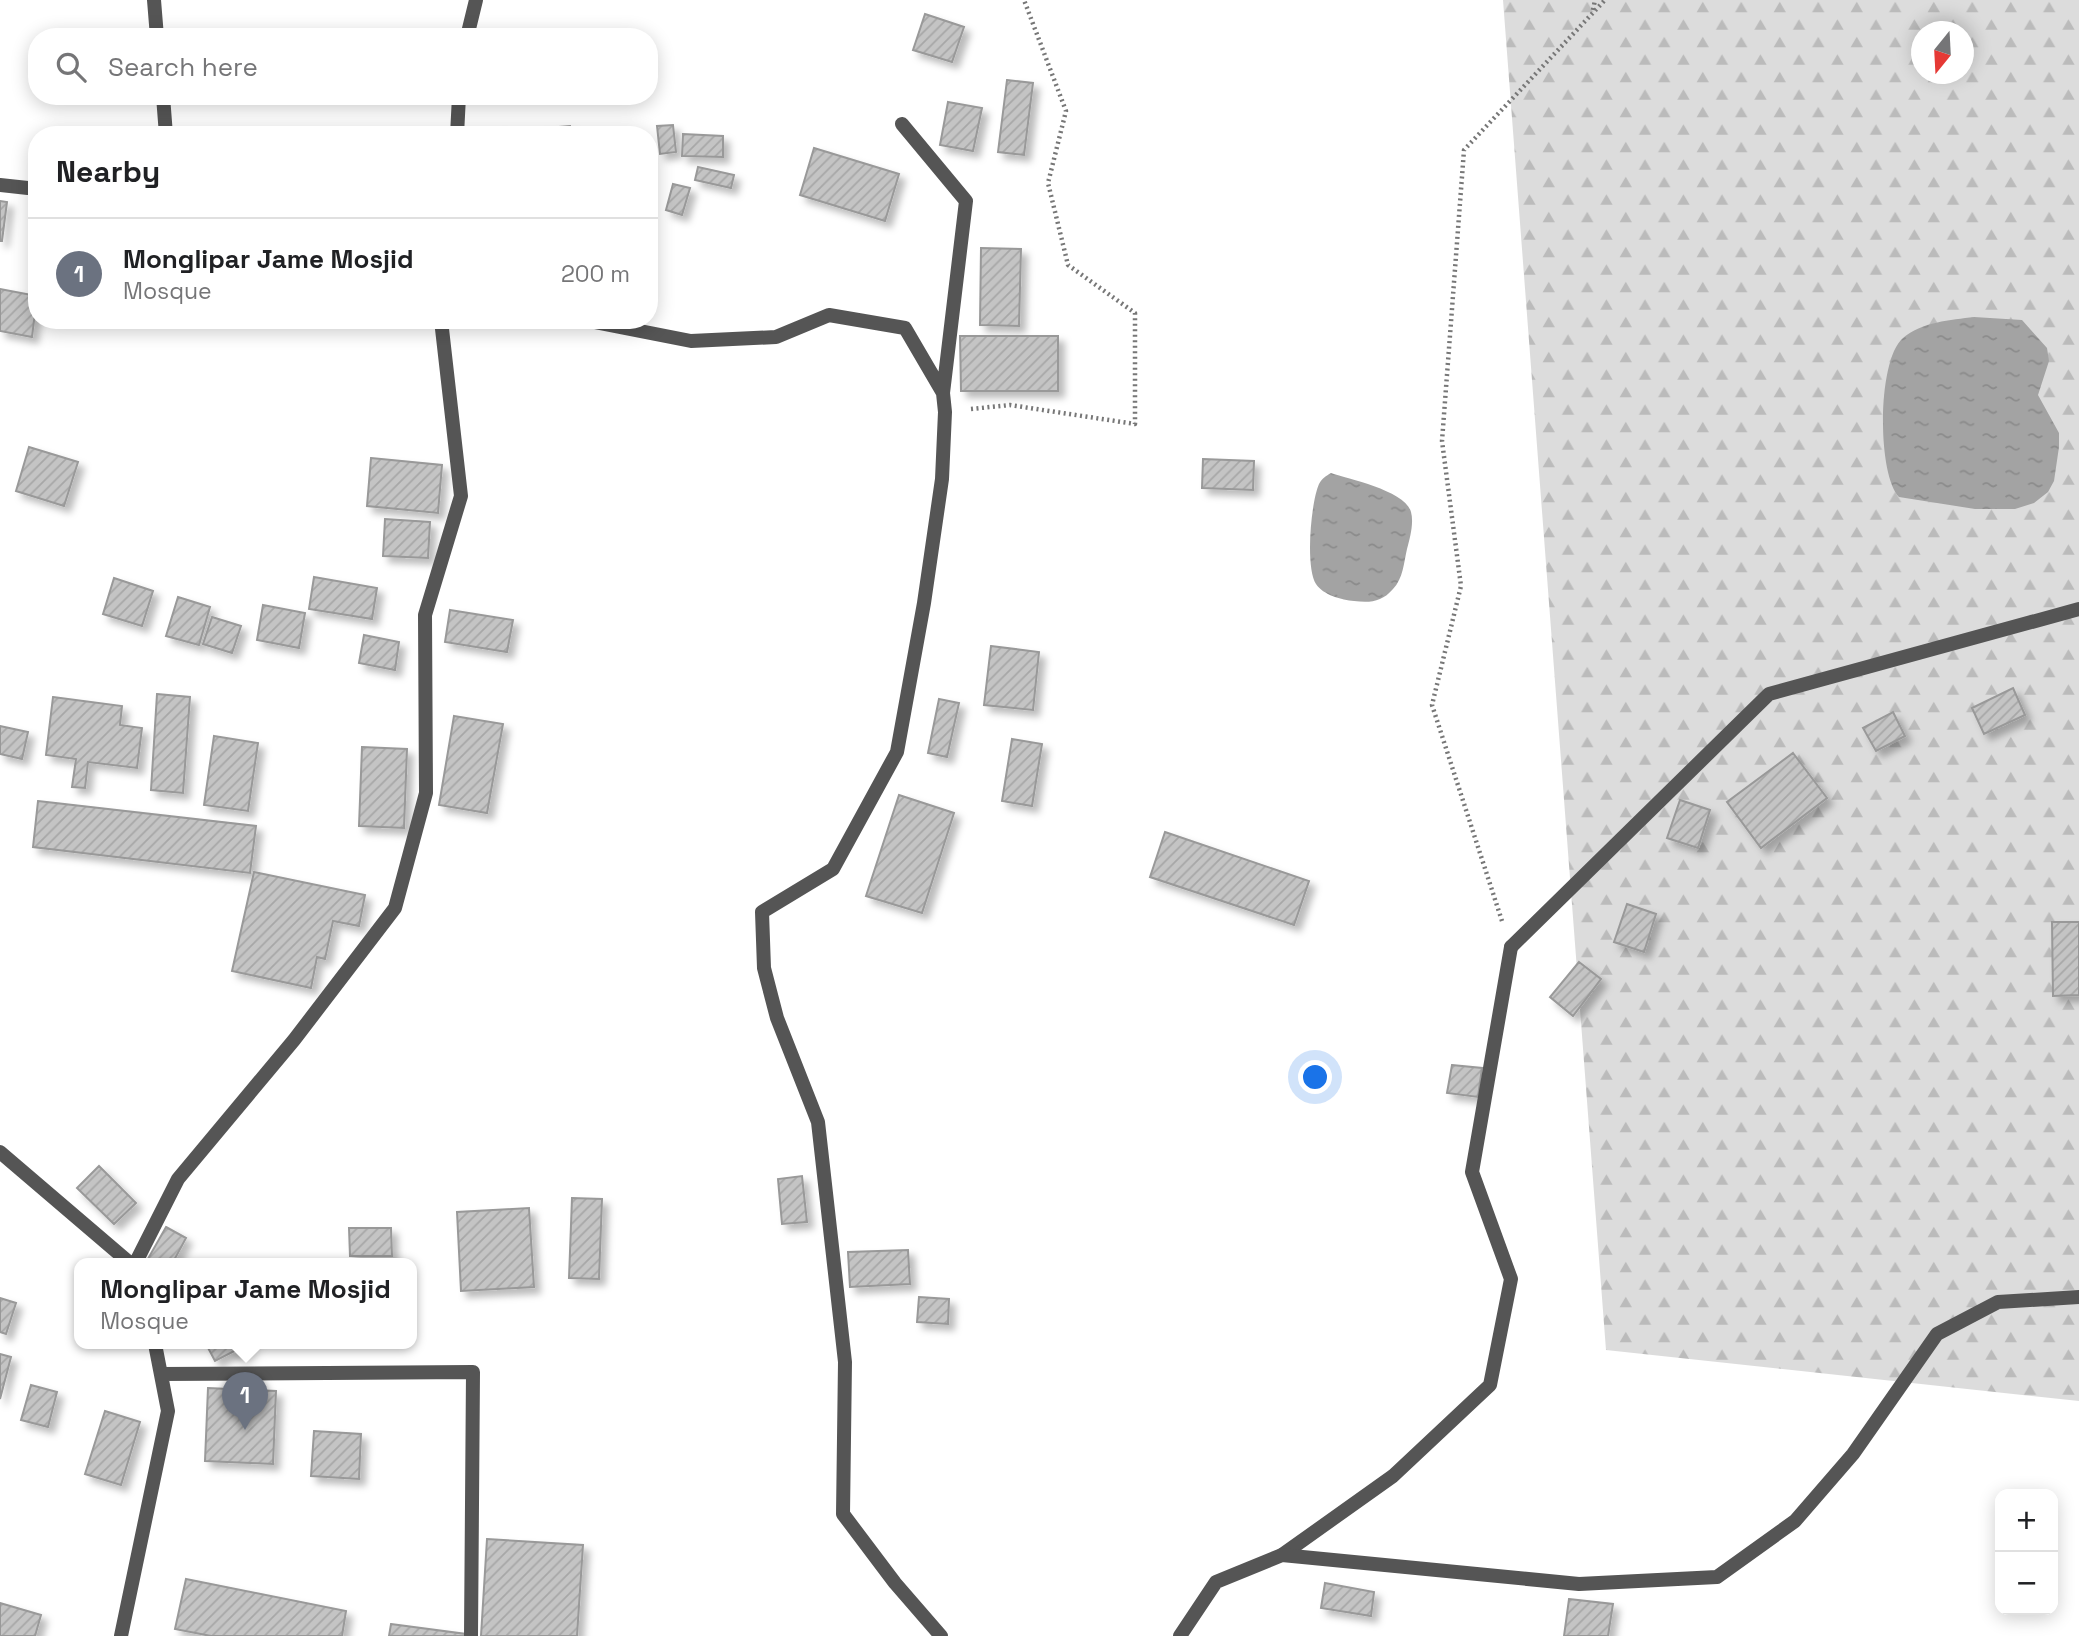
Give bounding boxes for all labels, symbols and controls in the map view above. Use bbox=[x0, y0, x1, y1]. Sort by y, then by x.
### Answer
north arrow bbox=[1911, 21, 1974, 84]
search box bbox=[28, 28, 658, 105]
icon: search bbox=[52, 48, 90, 86]
text: Search here bbox=[108, 50, 258, 84]
text: Nearby bbox=[56, 152, 160, 191]
text: Monglipar Jame Mosjid bbox=[123, 242, 414, 276]
text: 1 bbox=[74, 259, 84, 289]
text: 200 m bbox=[561, 259, 630, 289]
text: Mosque bbox=[123, 276, 212, 306]
your location bbox=[1298, 1060, 1332, 1094]
popup bbox=[74, 1258, 417, 1349]
text: Monglipar Jame Mosjid bbox=[100, 1272, 391, 1306]
text: Mosque bbox=[100, 1306, 189, 1336]
pin: 1 bbox=[222, 1372, 268, 1430]
map controls bbox=[1995, 1489, 2058, 1615]
button: + bbox=[1995, 1489, 2058, 1552]
button: − bbox=[1995, 1552, 2058, 1615]

